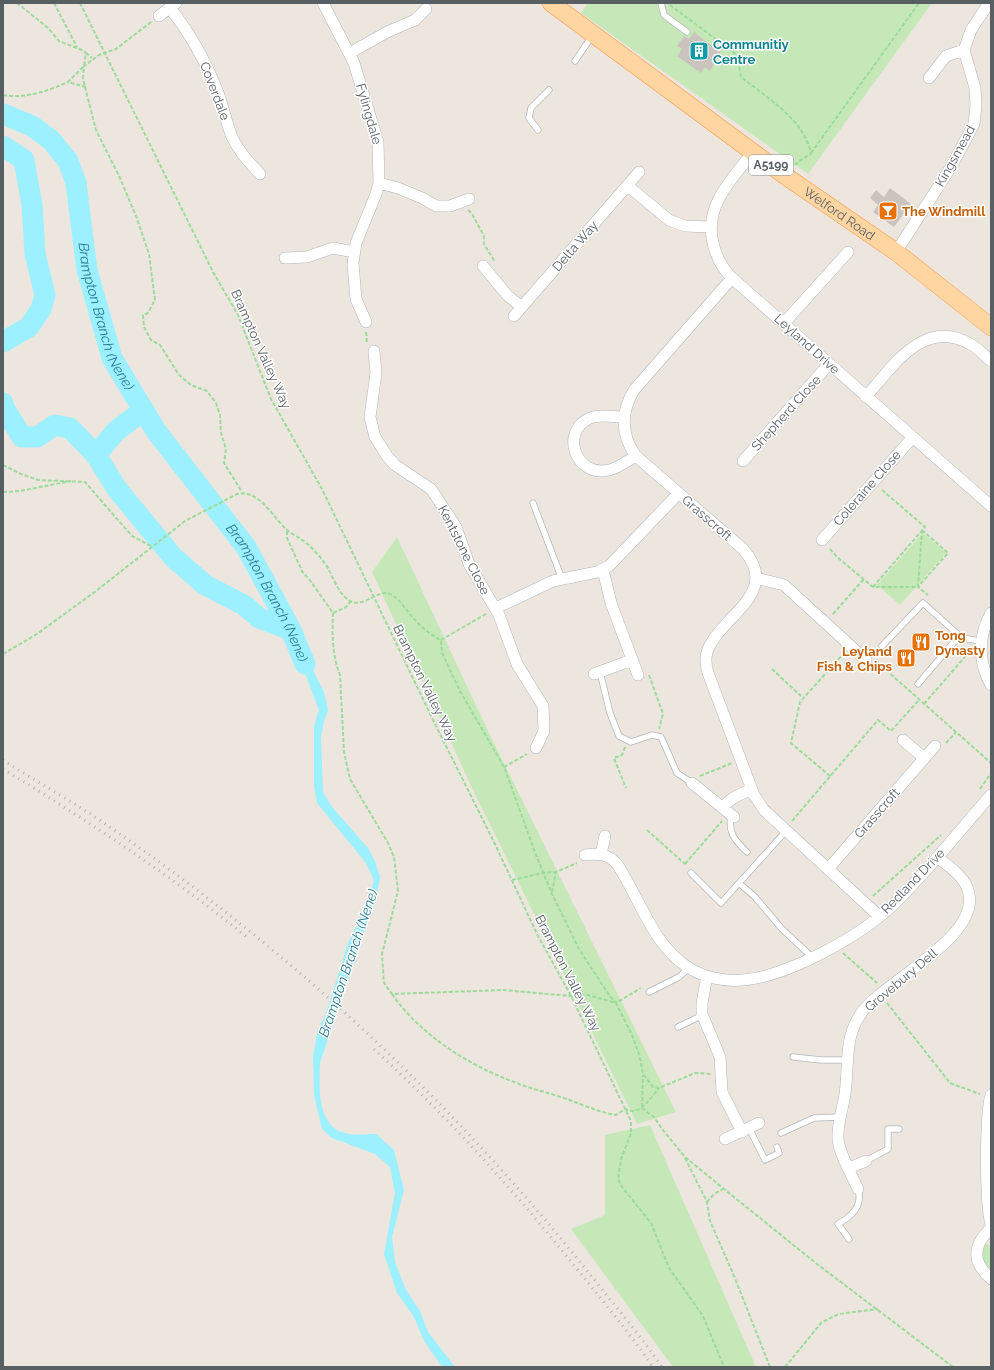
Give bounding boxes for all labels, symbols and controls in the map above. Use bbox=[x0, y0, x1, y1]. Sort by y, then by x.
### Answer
place label: Communitiy Centre bbox=[713, 37, 789, 67]
building icon: Communitiy Centre bbox=[688, 40, 710, 62]
street label: Coverdale bbox=[197, 60, 233, 123]
street label: Fylingdale bbox=[353, 82, 385, 147]
street label: Kingsmead bbox=[932, 123, 978, 189]
road number: A5199 bbox=[749, 155, 793, 175]
street label: Welford Road bbox=[801, 184, 878, 243]
bar icon: The Windmill bbox=[877, 200, 899, 222]
place label: The Windmill bbox=[902, 204, 986, 219]
street label: Delta Way bbox=[549, 218, 601, 274]
water label: Brampton Branch (Nene) bbox=[76, 242, 138, 393]
street label: Brampton Valley Way bbox=[228, 287, 294, 411]
street label: Leyland Drive bbox=[771, 311, 843, 377]
street label: Shepherd Close bbox=[748, 372, 824, 454]
street label: Coleraine Close bbox=[830, 447, 904, 529]
street label: Grasscroft bbox=[679, 492, 736, 544]
street label: Kentstone Close bbox=[435, 503, 493, 598]
water label: Brampton Branch (Nene) bbox=[223, 521, 311, 664]
street label: Brampton Valley Way bbox=[390, 622, 460, 744]
place label: Tong Dynasty bbox=[935, 628, 985, 658]
restaurant icon: Tong Dynasty bbox=[910, 631, 932, 653]
place label: Leyland Fish & Chips bbox=[817, 644, 893, 674]
restaurant icon: Leyland Fish & Chips bbox=[895, 647, 917, 669]
street label: Grasscroft bbox=[851, 784, 903, 841]
street label: Redland Drive bbox=[878, 845, 948, 917]
water label: Brampton Branch (Nene) bbox=[315, 887, 381, 1039]
street label: Brampton Valley Way bbox=[532, 912, 604, 1034]
street label: Grovebury Dell bbox=[862, 945, 941, 1015]

